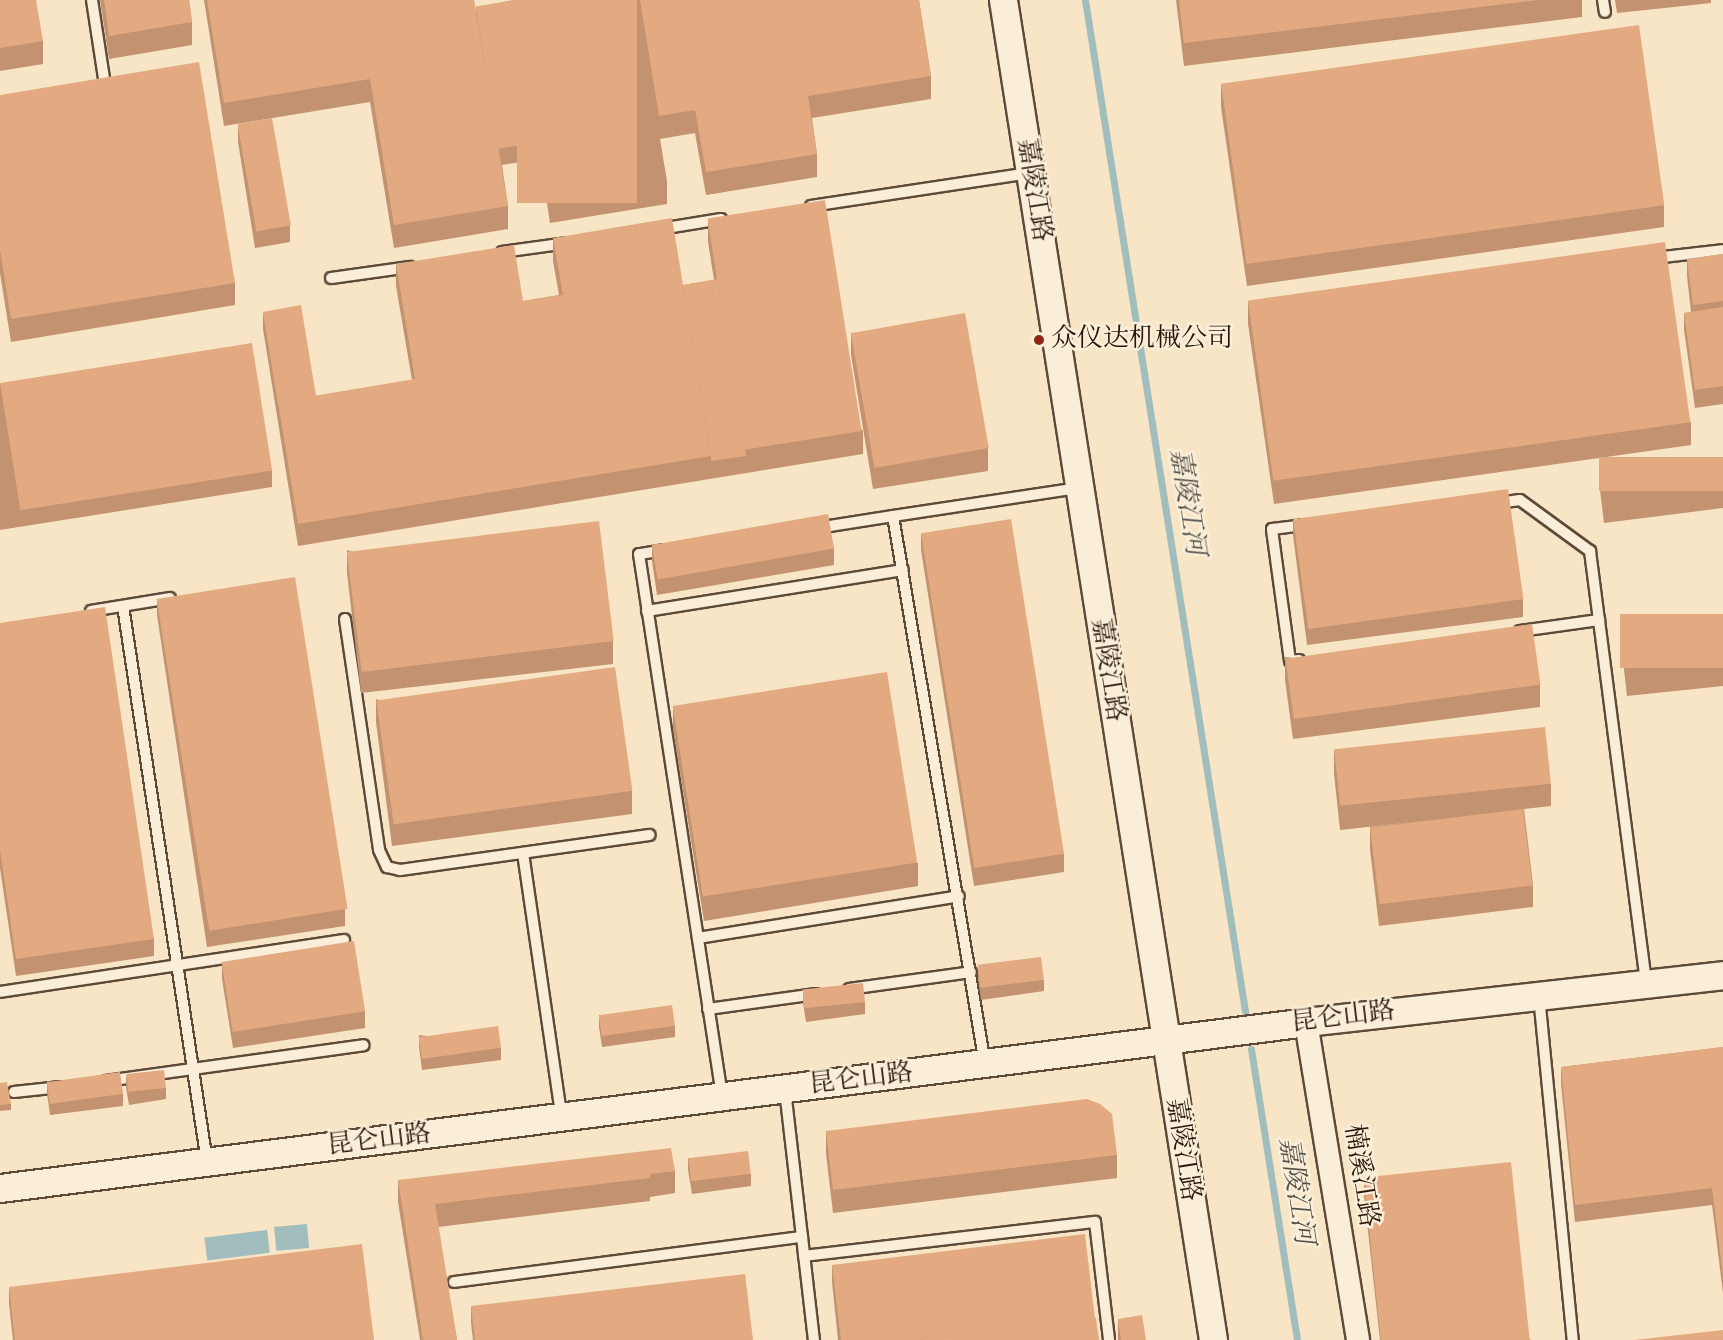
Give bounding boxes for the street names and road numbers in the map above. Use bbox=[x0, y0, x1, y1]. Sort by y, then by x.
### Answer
street label: 嘉陵江路 bbox=[1009, 136, 1057, 244]
street label: 嘉陵江路 bbox=[1083, 616, 1131, 724]
street label: 昆仑山路 bbox=[1289, 996, 1397, 1040]
street label: 昆仑山路 bbox=[807, 1058, 915, 1102]
street label: 嘉陵江路 bbox=[1158, 1096, 1206, 1204]
street label: 昆仑山路 bbox=[325, 1119, 433, 1163]
street label: 楠溪江路 bbox=[1336, 1122, 1384, 1230]

